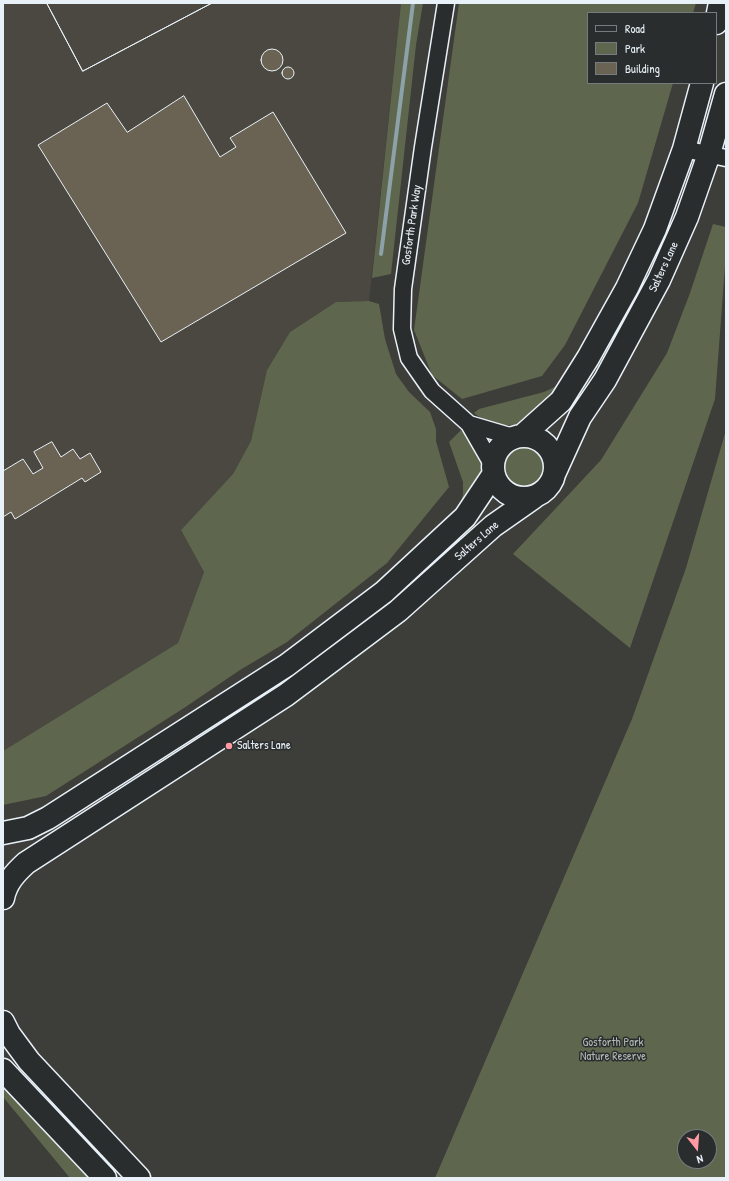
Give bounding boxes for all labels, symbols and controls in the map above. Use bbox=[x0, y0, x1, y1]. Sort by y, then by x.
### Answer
legend bbox=[587, 12, 717, 84]
text: Road bbox=[625, 20, 645, 37]
text: Park bbox=[625, 40, 645, 57]
text: Building bbox=[625, 60, 660, 77]
street label: Gosforth Park Way bbox=[399, 184, 425, 266]
street label: Salters Lane bbox=[646, 240, 682, 294]
street label: Salters Lane bbox=[452, 518, 502, 564]
place label: Salters Lane bbox=[237, 739, 291, 753]
marker: Salters Lane bbox=[224, 741, 234, 751]
park label: Gosforth Park Nature Reserve bbox=[580, 1036, 646, 1064]
north arrow bbox=[677, 1129, 717, 1169]
text: N bbox=[695, 1152, 705, 1167]

